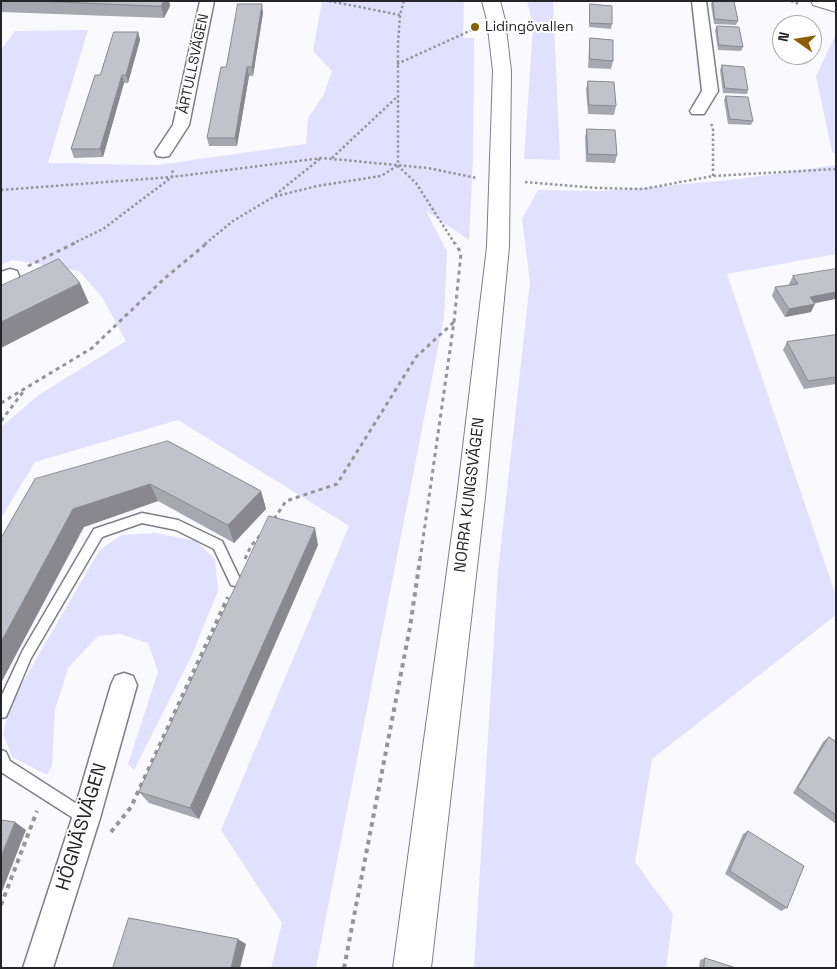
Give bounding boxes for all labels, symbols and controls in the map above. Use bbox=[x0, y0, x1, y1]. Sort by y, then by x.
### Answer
street label: ÅRTULLSVÄGEN bbox=[175, 12, 213, 116]
north arrow bbox=[772, 15, 822, 65]
place label: Lidingövallen bbox=[485, 19, 574, 35]
marker: Lidingövallen bbox=[469, 21, 481, 33]
text: N bbox=[774, 30, 793, 43]
street label: NORRA KUNGSVÄGEN bbox=[451, 416, 489, 574]
street label: HÖGNÄSVÄGEN bbox=[52, 761, 112, 893]

